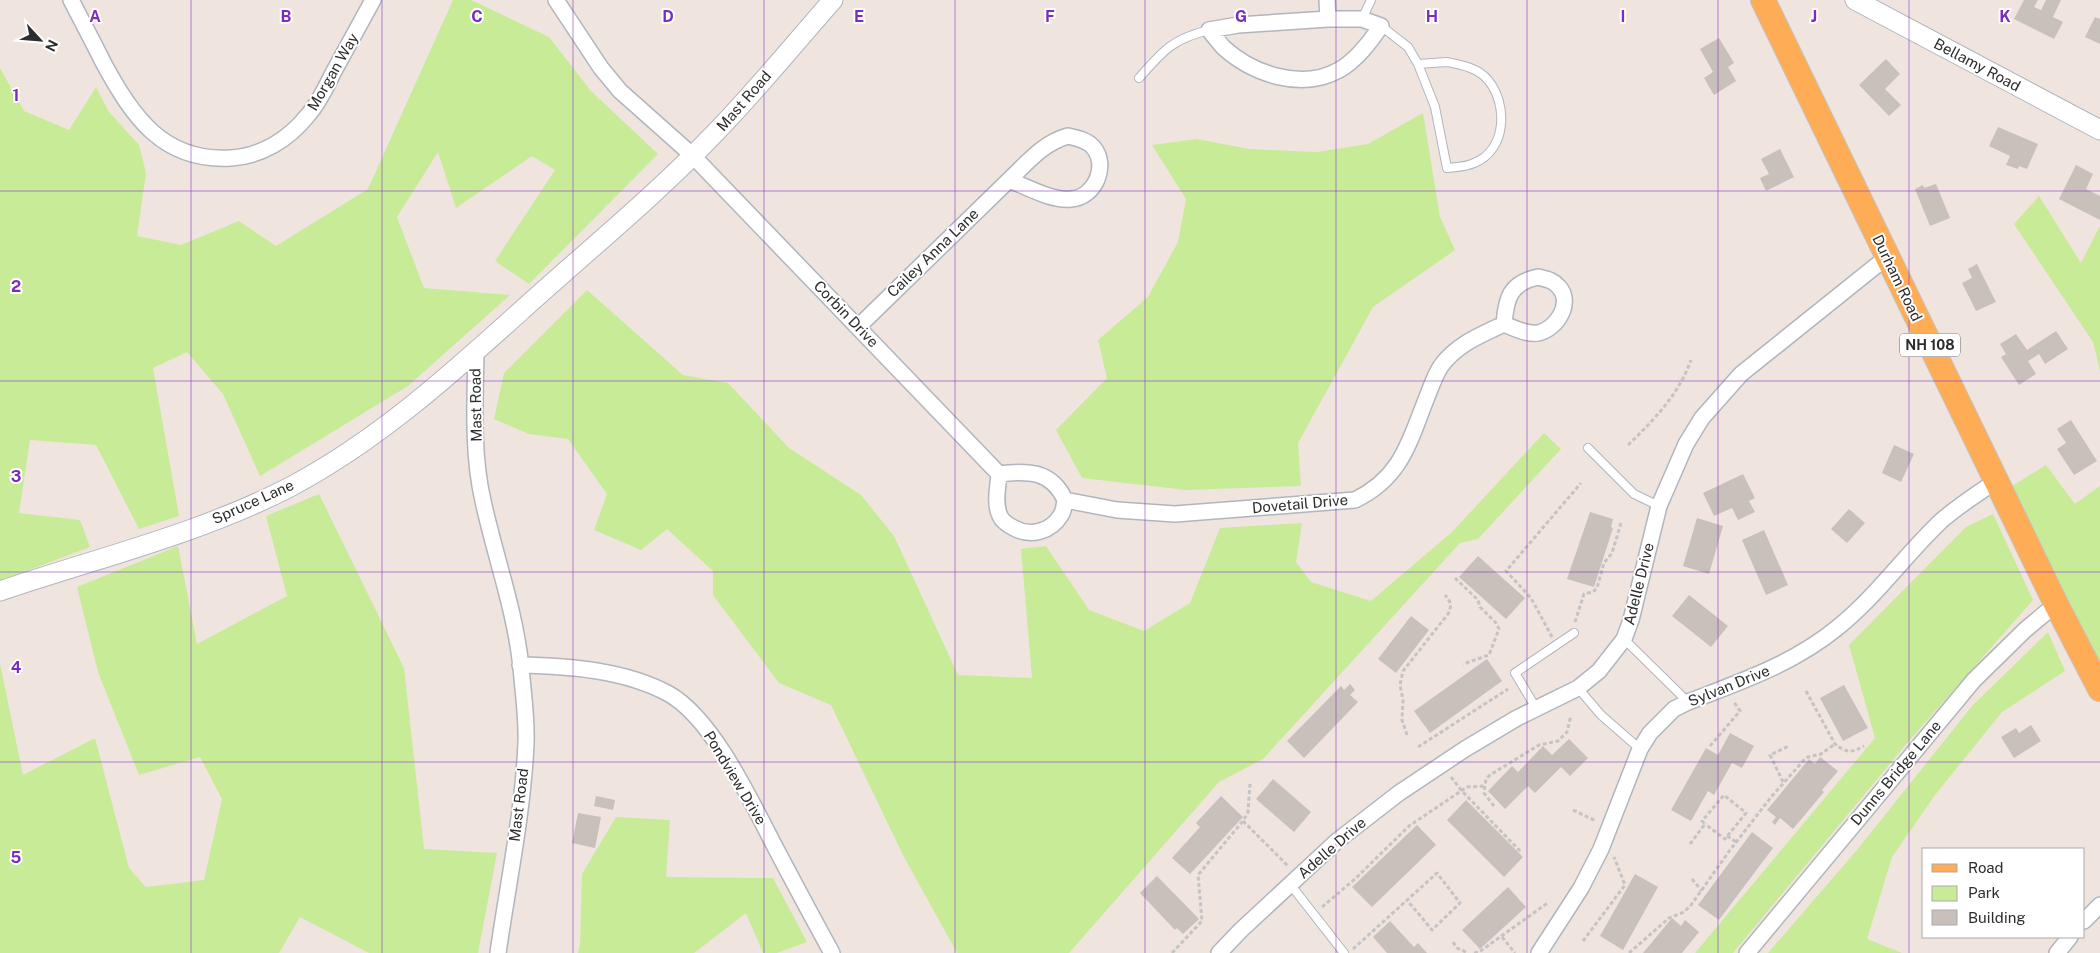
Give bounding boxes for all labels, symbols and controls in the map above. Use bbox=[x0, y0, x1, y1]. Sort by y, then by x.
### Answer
text: A bbox=[89, 7, 101, 26]
text: B bbox=[281, 7, 292, 26]
text: C bbox=[471, 7, 483, 26]
text: D bbox=[662, 7, 674, 26]
text: E bbox=[854, 7, 864, 26]
text: F bbox=[1045, 7, 1055, 26]
text: G bbox=[1235, 7, 1247, 26]
text: H bbox=[1426, 7, 1438, 26]
text: I bbox=[1621, 7, 1625, 26]
text: J bbox=[1811, 7, 1817, 26]
text: K bbox=[1999, 7, 2011, 26]
north arrow bbox=[15, 15, 65, 65]
street label: Morgan Way bbox=[304, 30, 362, 113]
street label: Bellamy Road bbox=[1931, 35, 2023, 94]
text: N bbox=[42, 37, 61, 54]
street label: Mast Road bbox=[713, 67, 774, 134]
text: 1 bbox=[13, 86, 19, 105]
street label: Cailey Anna Lane bbox=[883, 205, 982, 301]
street label: Durham Road bbox=[1869, 232, 1926, 324]
text: 2 bbox=[11, 277, 21, 296]
street label: Corbin Drive bbox=[811, 277, 882, 350]
road number: NH 108 bbox=[1900, 334, 1960, 356]
street label: Mast Road bbox=[466, 368, 485, 442]
text: 3 bbox=[11, 467, 21, 486]
street label: Spruce Lane bbox=[209, 476, 296, 527]
street label: Dovetail Drive bbox=[1251, 491, 1349, 516]
street label: Adelle Drive bbox=[1620, 541, 1657, 627]
text: 4 bbox=[11, 658, 22, 677]
street label: Sylvan Drive bbox=[1686, 661, 1772, 710]
street label: Dunns Bridge Lane bbox=[1847, 717, 1944, 828]
street label: Pondview Drive bbox=[701, 728, 770, 828]
street label: Mast Road bbox=[506, 767, 531, 843]
street label: Adelle Drive bbox=[1294, 814, 1369, 882]
text: 5 bbox=[11, 848, 22, 867]
legend bbox=[1922, 848, 2085, 938]
text: Road bbox=[1968, 859, 2004, 876]
text: Park bbox=[1968, 884, 2000, 901]
text: Building bbox=[1968, 909, 2026, 926]

